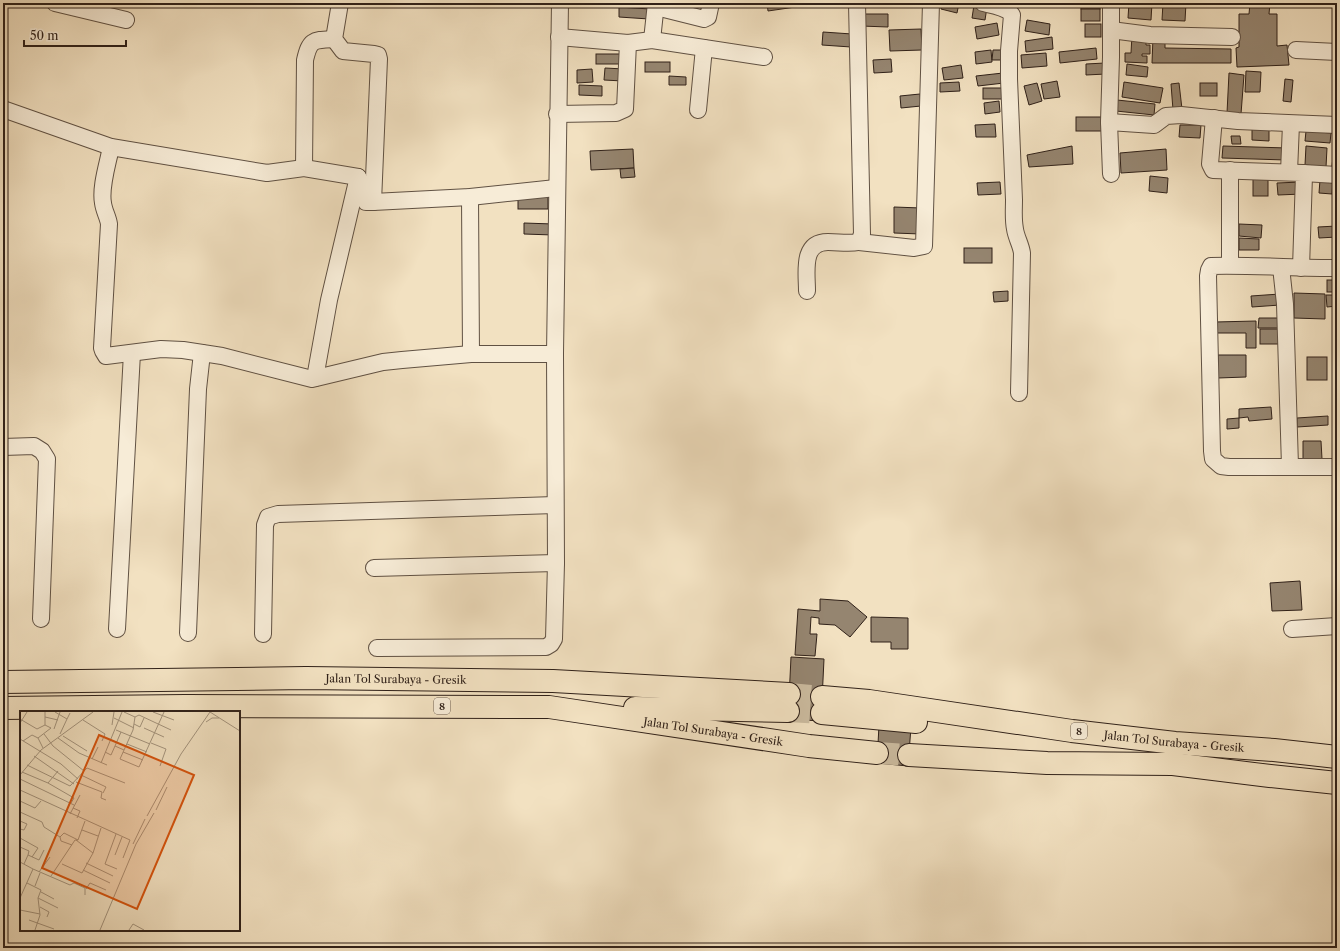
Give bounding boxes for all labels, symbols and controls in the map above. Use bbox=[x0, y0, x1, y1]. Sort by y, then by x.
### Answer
scale bar bbox=[24, 22, 126, 48]
text: 50 m bbox=[30, 28, 59, 43]
street label: Jalan Tol Surabaya - Gresik bbox=[323, 671, 467, 687]
road number: 8 bbox=[434, 698, 450, 714]
inset map bbox=[20, 711, 240, 931]
street label: Jalan Tol Surabaya - Gresik bbox=[641, 714, 784, 749]
road number: 8 bbox=[1071, 723, 1087, 739]
street label: Jalan Tol Surabaya - Gresik bbox=[1101, 728, 1245, 755]

